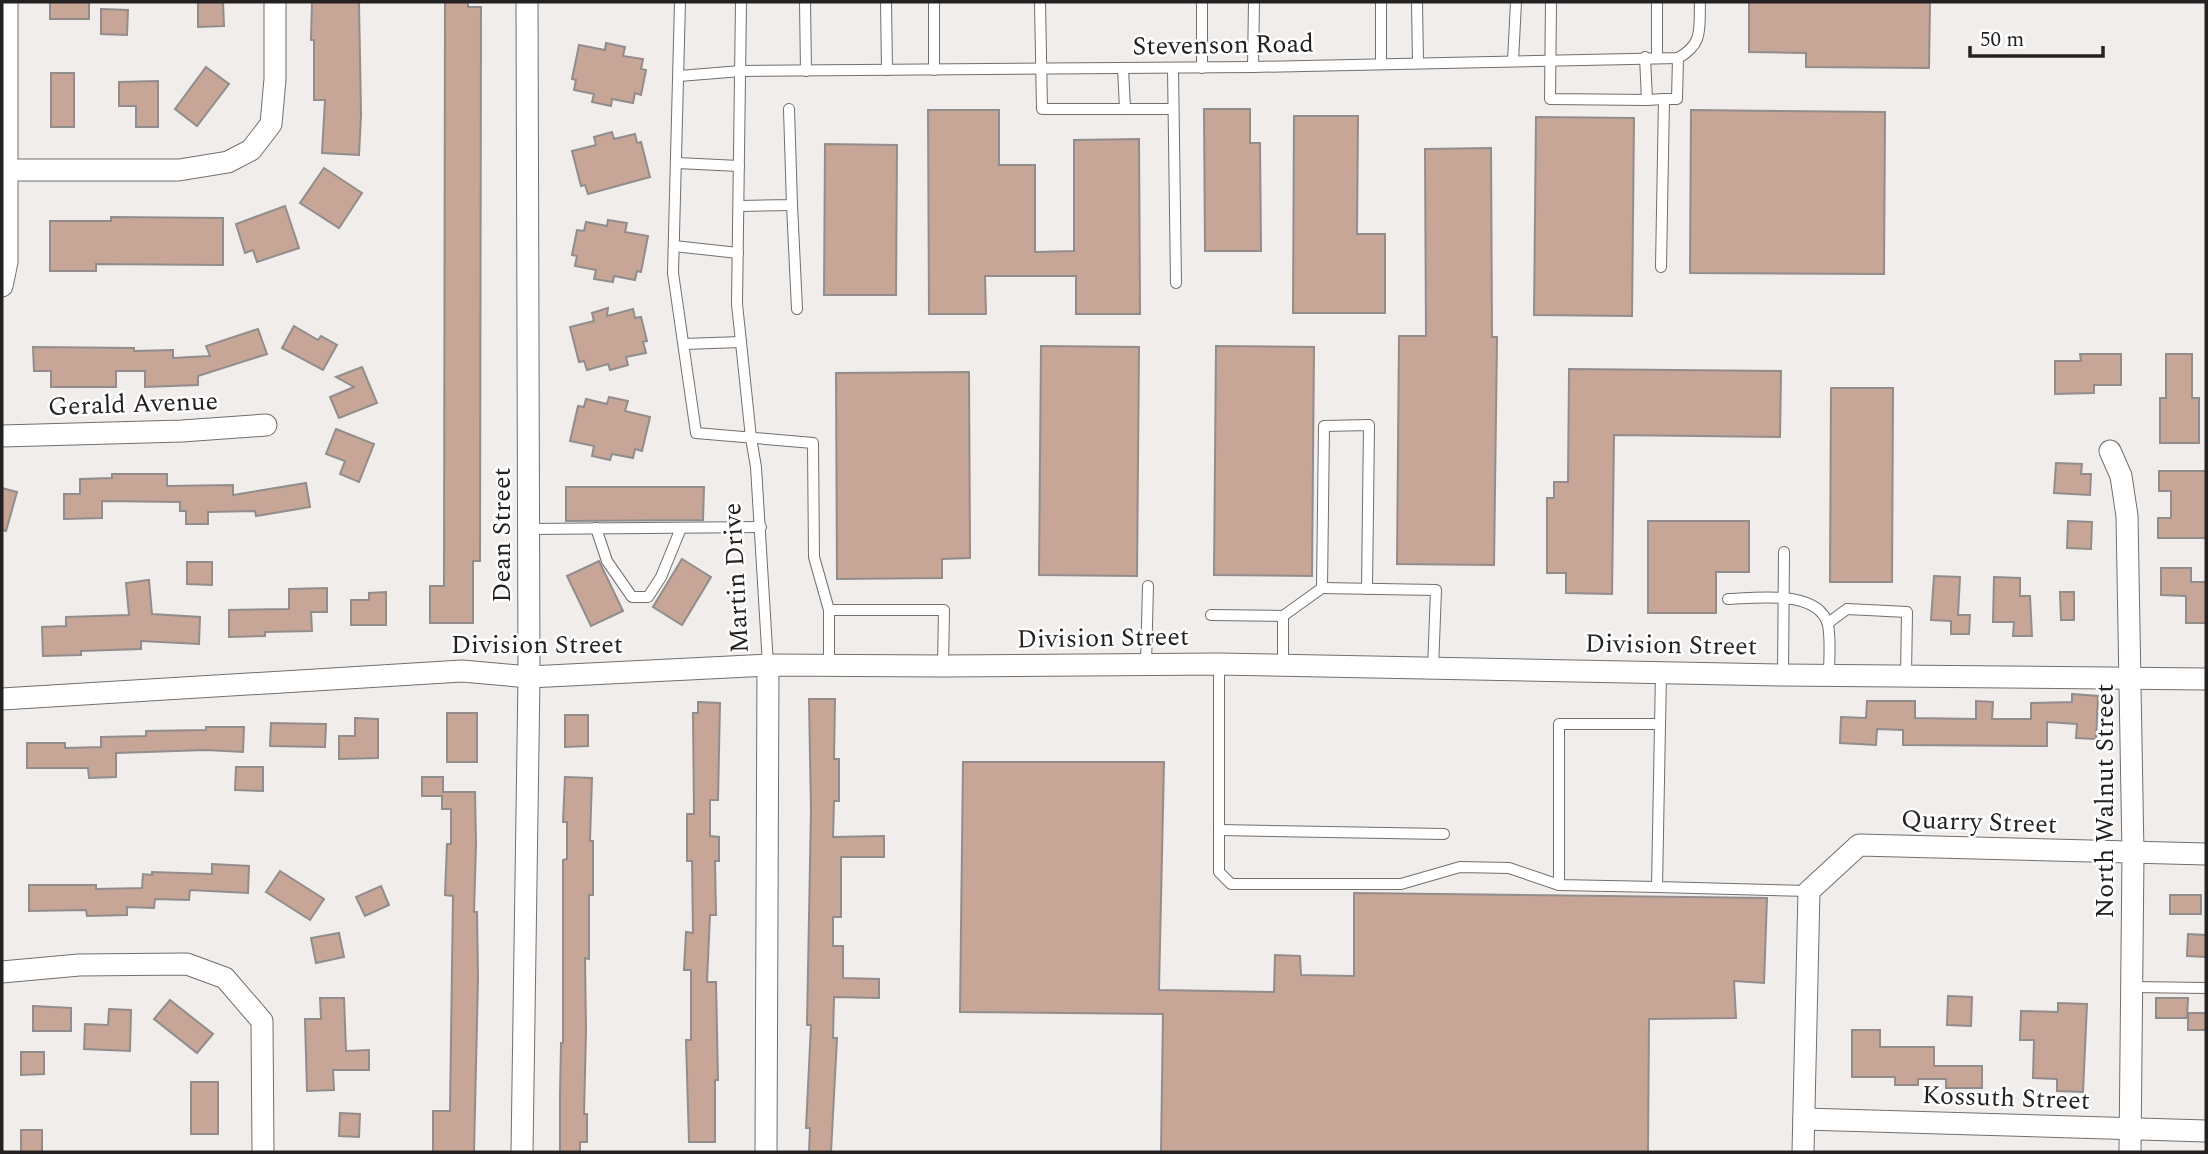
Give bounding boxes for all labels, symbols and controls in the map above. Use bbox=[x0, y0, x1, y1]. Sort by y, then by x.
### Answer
scale bar bbox=[1970, 14, 2103, 58]
street label: Stevenson Road bbox=[1132, 23, 1314, 67]
text: 50 m bbox=[1980, 24, 2024, 56]
street label: Gerald Avenue bbox=[47, 381, 219, 427]
street label: Dean Street bbox=[482, 467, 522, 603]
street label: Martin Drive bbox=[712, 502, 760, 654]
street label: Division Street bbox=[1017, 617, 1189, 659]
street label: Division Street bbox=[1585, 624, 1757, 666]
street label: Division Street bbox=[451, 625, 623, 665]
street label: North Walnut Street bbox=[2085, 684, 2125, 918]
street label: Quarry Street bbox=[1900, 799, 2058, 845]
street label: Kossuth Street bbox=[1921, 1075, 2091, 1121]

